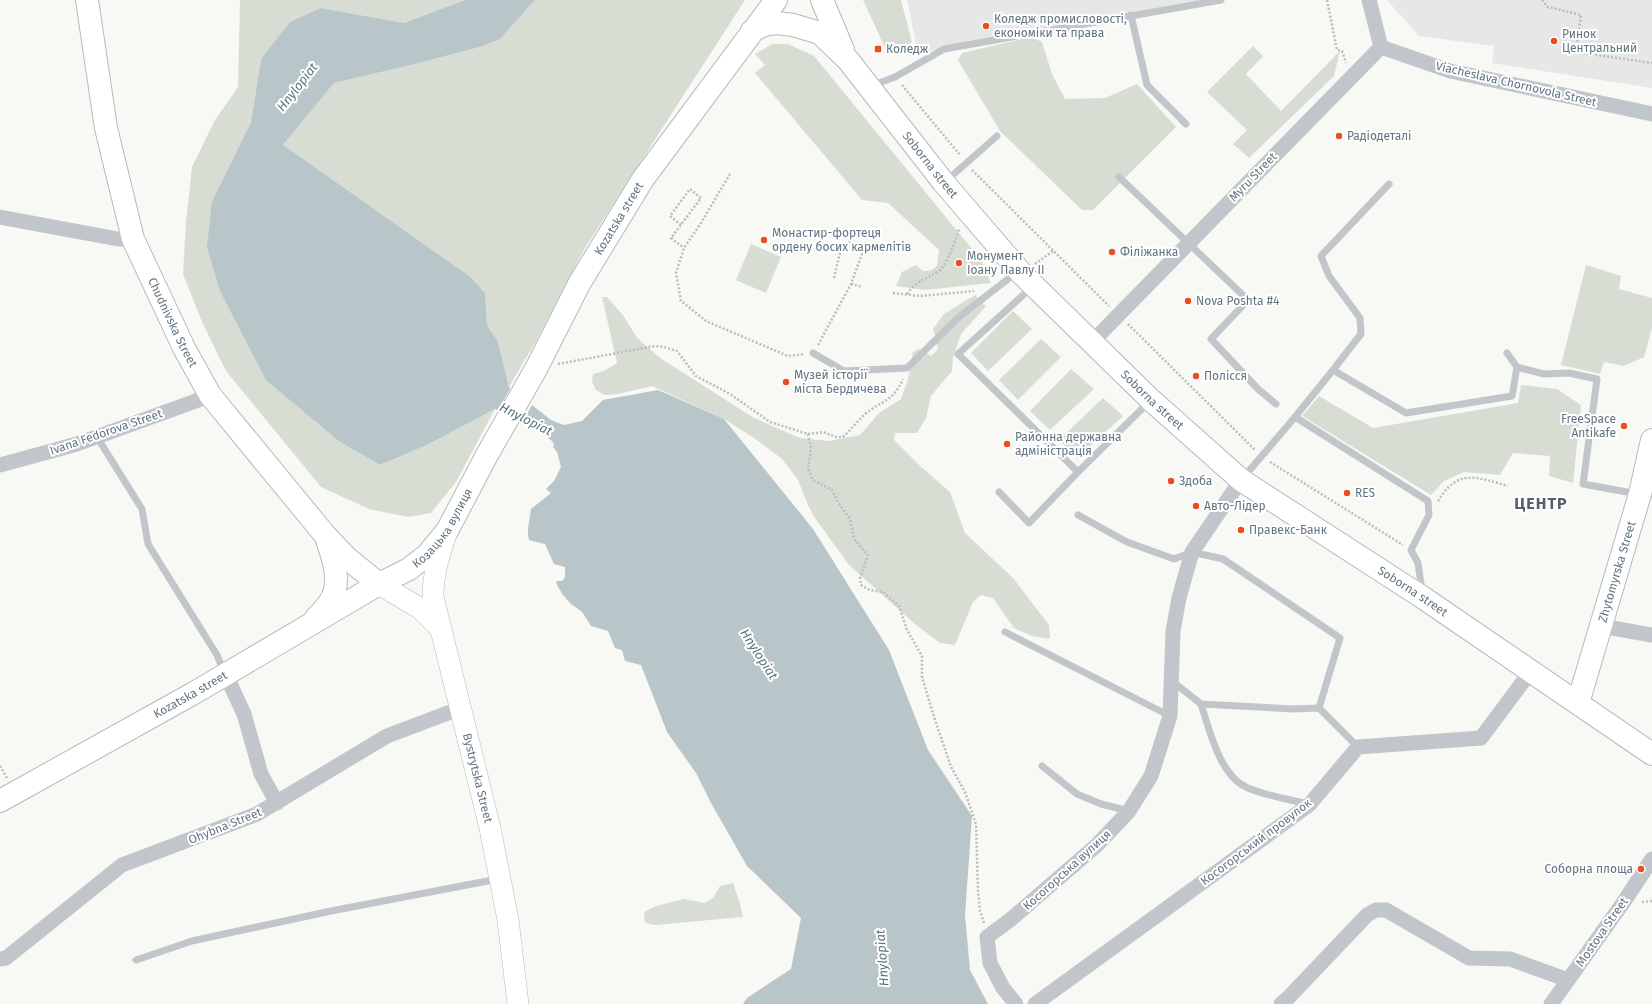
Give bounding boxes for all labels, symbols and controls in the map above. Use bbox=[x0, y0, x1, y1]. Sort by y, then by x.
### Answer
place label: Коледж промисловості, економіки та права bbox=[994, 12, 1127, 40]
marker: Коледж промисловості, економіки та права bbox=[981, 21, 991, 31]
place label: Ринок Центральний bbox=[1562, 27, 1637, 55]
marker: Ринок Центральний bbox=[1549, 36, 1559, 46]
place label: Коледж bbox=[886, 42, 929, 56]
marker: Коледж bbox=[873, 44, 883, 54]
street label: Viacheslava Chornovola Street bbox=[1434, 59, 1598, 109]
water label: Hnylopiat bbox=[274, 60, 321, 114]
street label: Soborna street bbox=[900, 129, 961, 201]
place label: Радіодеталі bbox=[1347, 129, 1411, 143]
marker: Радіодеталі bbox=[1334, 131, 1344, 141]
street label: Myru Street bbox=[1226, 149, 1280, 204]
street label: Kozatska street bbox=[591, 179, 647, 258]
place label: Монастир-фортеця ордену босих кармелітів bbox=[772, 226, 912, 254]
marker: Монастир-фортеця ордену босих кармелітів bbox=[759, 235, 769, 245]
place label: Філіжанка bbox=[1120, 245, 1178, 259]
marker: Філіжанка bbox=[1107, 247, 1117, 257]
place label: Монумент Іоану Павлу ІІ bbox=[967, 249, 1045, 277]
marker: Монумент Іоану Павлу ІІ bbox=[954, 258, 964, 268]
street label: Chudnivska Street bbox=[145, 275, 201, 370]
place label: Nova Poshta #4 bbox=[1196, 294, 1280, 308]
marker: Nova Poshta #4 bbox=[1183, 296, 1193, 306]
street label: Soborna street bbox=[1118, 367, 1187, 433]
place label: Музей історії міста Бердичева bbox=[794, 368, 887, 396]
place label: Полісся bbox=[1204, 369, 1247, 383]
marker: Полісся bbox=[1191, 371, 1201, 381]
marker: Музей історії міста Бердичева bbox=[781, 377, 791, 387]
water label: Hnylopiat bbox=[497, 399, 555, 439]
street label: Ivana Fedorova Street bbox=[48, 406, 165, 458]
place label: FreeSpace Antikafe bbox=[1561, 412, 1616, 440]
marker: FreeSpace Antikafe bbox=[1619, 421, 1629, 431]
place label: Районна державна адміністрація bbox=[1015, 430, 1122, 458]
marker: Районна державна адміністрація bbox=[1002, 439, 1012, 449]
place label: Здоба bbox=[1179, 474, 1212, 488]
marker: Здоба bbox=[1166, 476, 1176, 486]
street label: Козацька вулиця bbox=[410, 486, 475, 571]
place label: RES bbox=[1355, 486, 1376, 500]
marker: RES bbox=[1342, 488, 1352, 498]
district label: ЦЕНТР bbox=[1514, 494, 1568, 513]
place label: Авто-Лідер bbox=[1204, 499, 1266, 513]
marker: Авто-Лідер bbox=[1191, 501, 1201, 511]
street label: Zhytomyrska Street bbox=[1595, 519, 1639, 624]
place label: Правекс-Банк bbox=[1249, 523, 1328, 537]
marker: Правекс-Банк bbox=[1236, 525, 1246, 535]
street label: Soborna street bbox=[1375, 563, 1451, 620]
water label: Hnylopiat bbox=[737, 626, 781, 682]
street label: Kozatska street bbox=[151, 668, 230, 721]
street label: Bystrytska Street bbox=[460, 732, 496, 825]
street label: Косогорський провулок bbox=[1198, 795, 1315, 888]
street label: Ohybna Street bbox=[186, 805, 264, 847]
street label: Косогорська вулиця bbox=[1020, 827, 1114, 913]
place label: Соборна площа bbox=[1545, 862, 1633, 876]
marker: Соборна площа bbox=[1636, 864, 1646, 874]
street label: Mostova Street bbox=[1573, 894, 1631, 969]
water label: Hnylopiat bbox=[873, 929, 891, 987]

